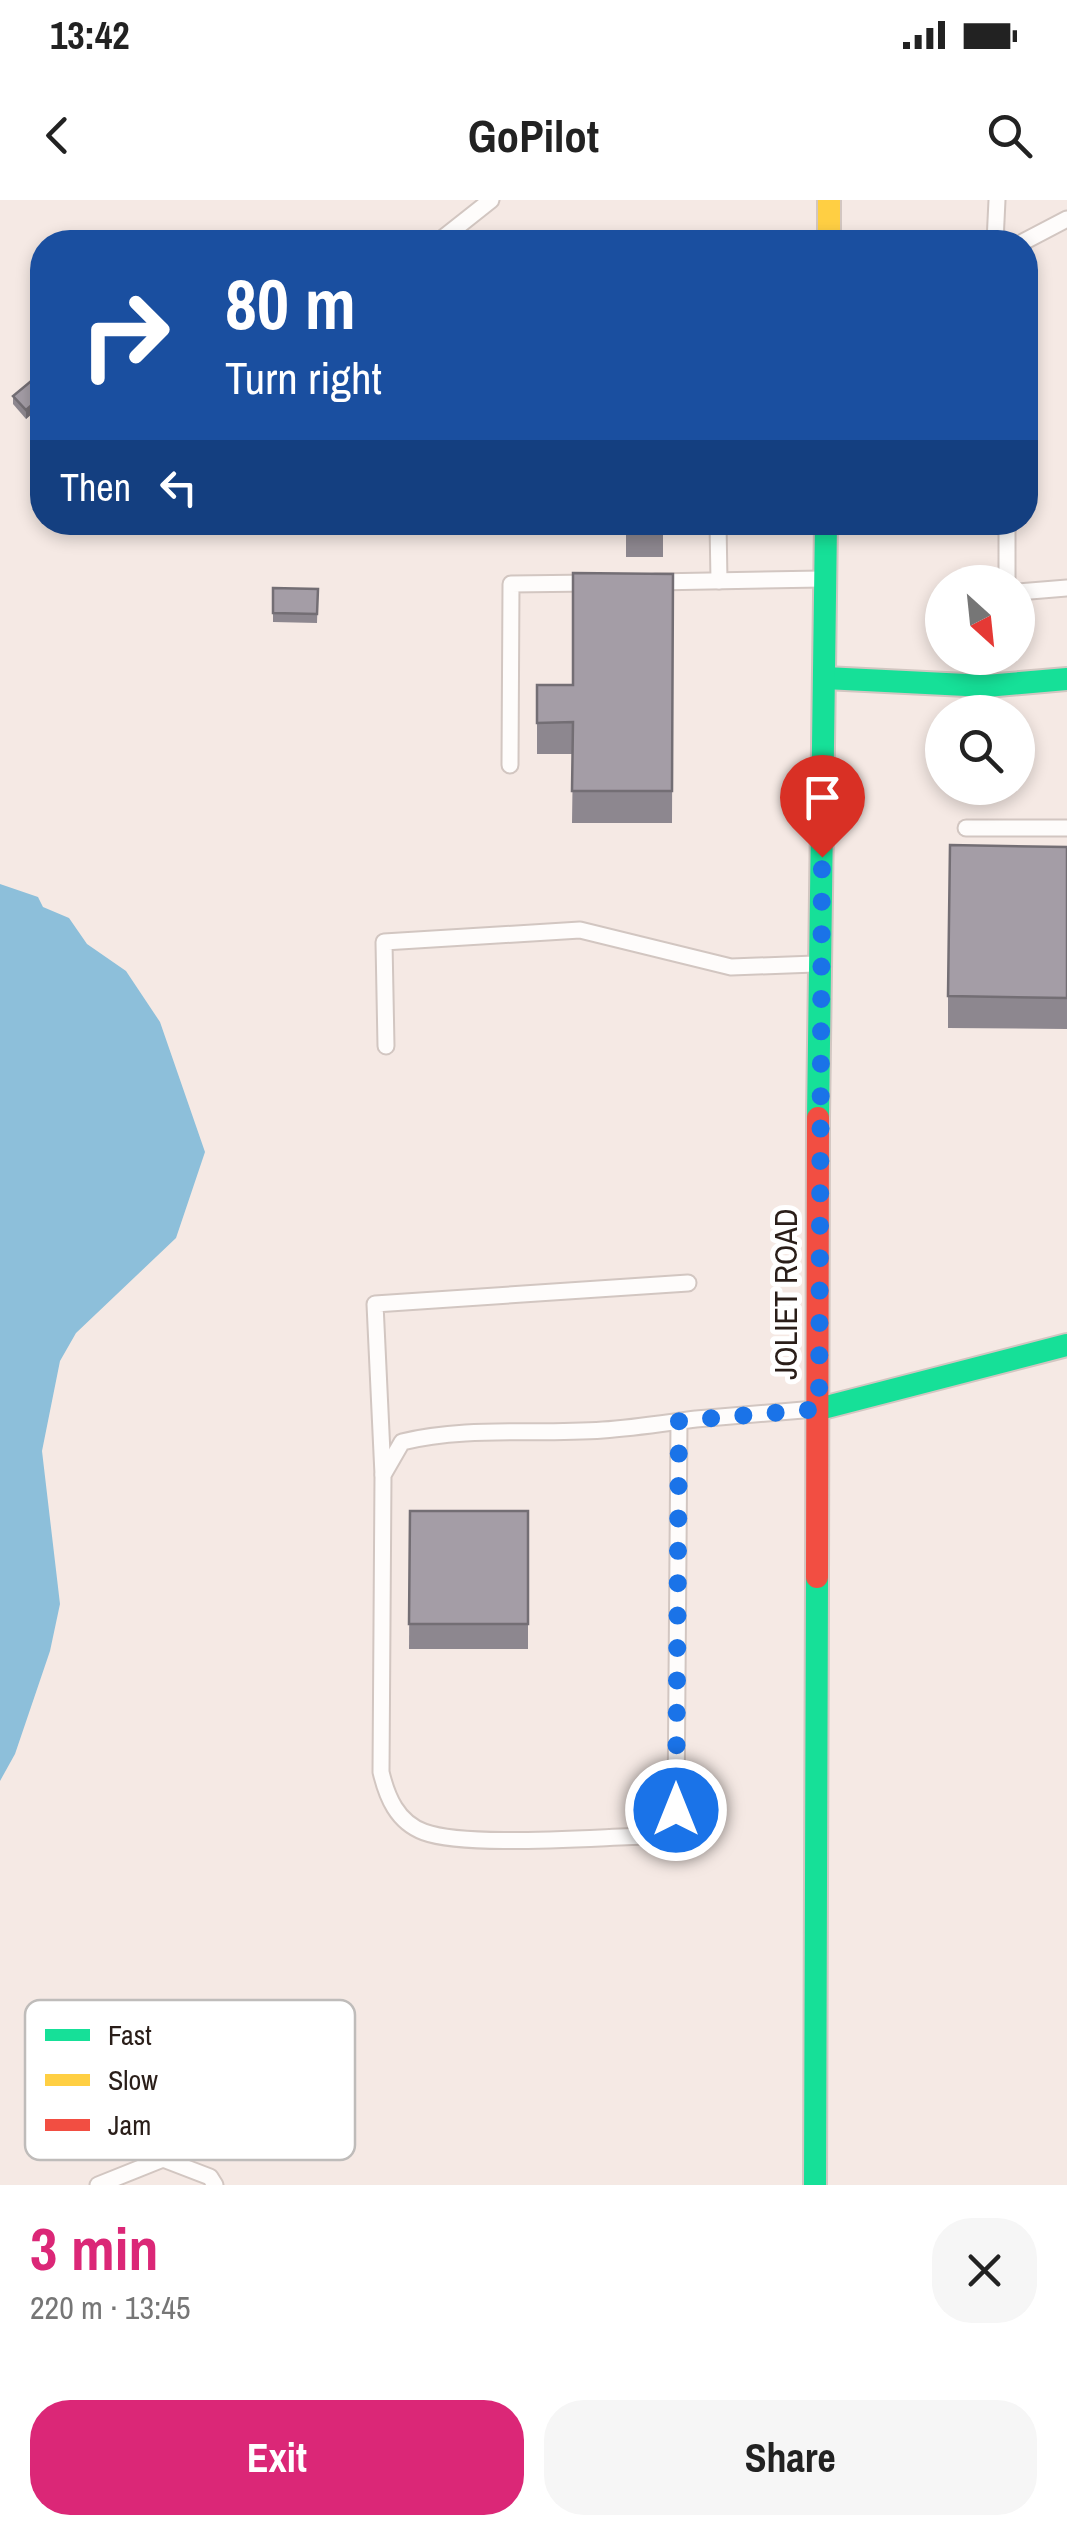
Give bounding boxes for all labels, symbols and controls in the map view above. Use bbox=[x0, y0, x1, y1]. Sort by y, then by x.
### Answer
text: 13:42 bbox=[50, 10, 130, 61]
text: GoPilot bbox=[468, 105, 599, 166]
icon: back bbox=[30, 108, 85, 163]
icon: search bbox=[982, 108, 1037, 163]
text: 80 m bbox=[225, 257, 356, 351]
icon: right bbox=[60, 270, 190, 400]
text: Turn right bbox=[225, 347, 382, 408]
icon: left bbox=[151, 460, 206, 515]
text: Then bbox=[60, 462, 131, 513]
north arrow bbox=[925, 565, 1035, 675]
map controls bbox=[925, 565, 1035, 805]
button: search bbox=[925, 695, 1035, 805]
pin bbox=[780, 755, 865, 858]
icon: arrive bbox=[795, 770, 850, 825]
street label: JOLIET ROAD bbox=[764, 1208, 807, 1380]
position arrow bbox=[624, 1758, 728, 1862]
legend bbox=[25, 2000, 355, 2160]
text: Fast bbox=[108, 2016, 152, 2054]
text: Slow bbox=[108, 2061, 158, 2099]
text: Jam bbox=[108, 2106, 151, 2144]
text: 3 min bbox=[30, 2208, 159, 2289]
button: close bbox=[932, 2218, 1037, 2323]
text: 220 m · 13:45 bbox=[30, 2286, 190, 2329]
button: Exit bbox=[30, 2400, 524, 2515]
button: Share bbox=[544, 2400, 1037, 2515]

